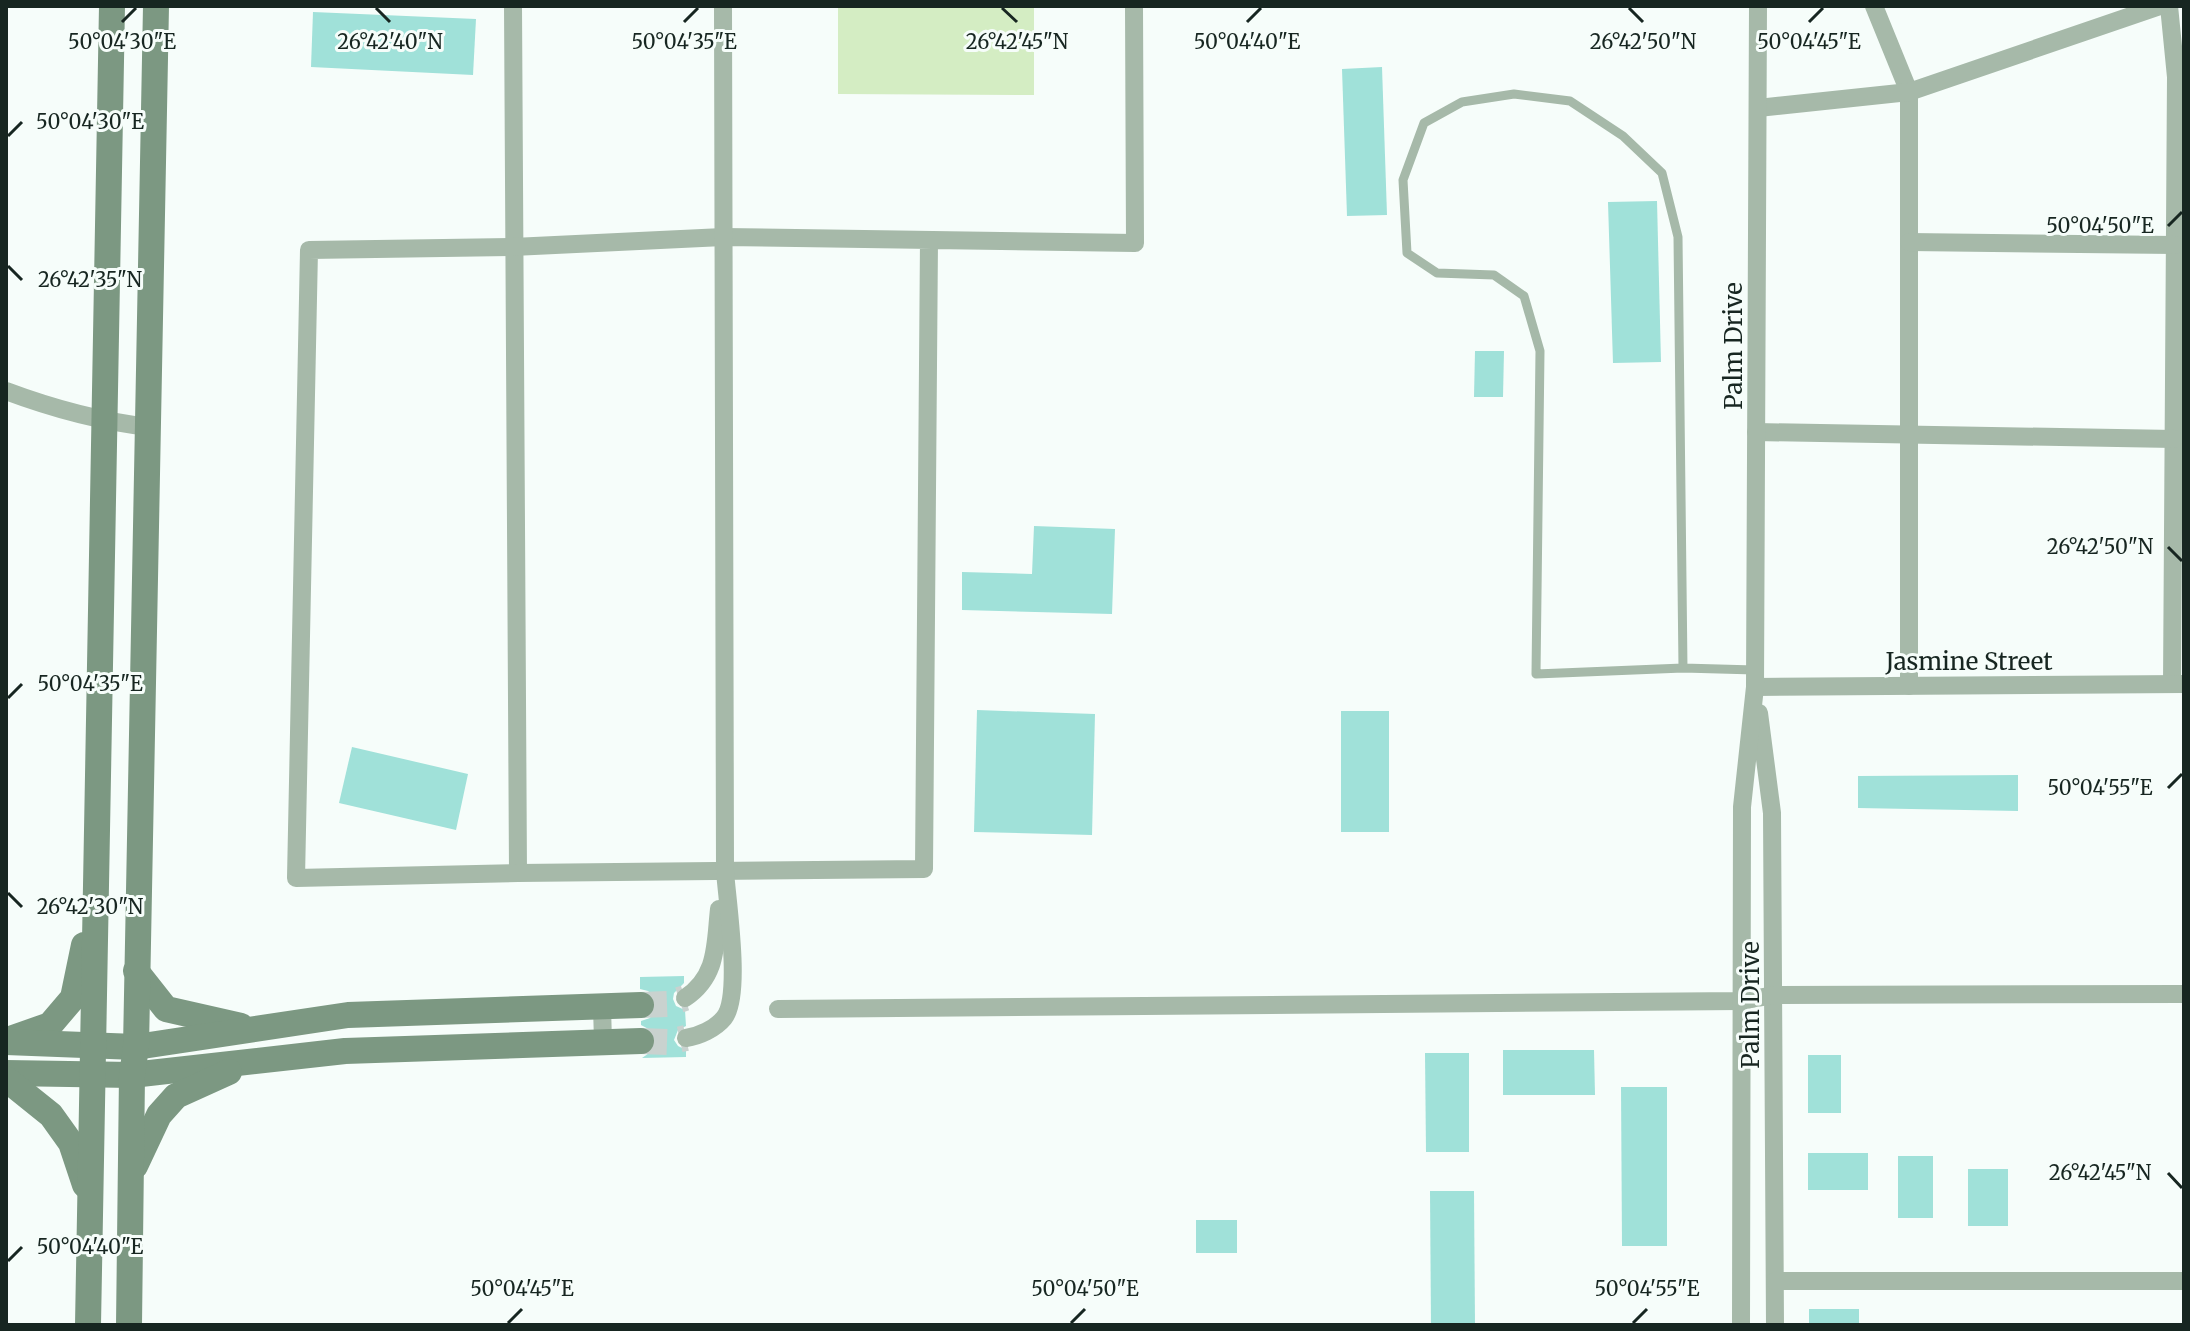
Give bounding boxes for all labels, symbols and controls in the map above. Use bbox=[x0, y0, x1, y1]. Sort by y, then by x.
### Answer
text: 50°04'30"E bbox=[68, 29, 176, 54]
text: 26°42'40"N bbox=[337, 29, 443, 54]
text: 50°04'35"E bbox=[631, 29, 737, 54]
text: 26°42'45"N bbox=[966, 29, 1069, 54]
text: 50°04'40"E bbox=[1194, 29, 1301, 54]
text: 26°42'50"N bbox=[1590, 29, 1697, 54]
text: 50°04'45"E bbox=[1757, 29, 1861, 54]
text: 50°04'30"E bbox=[36, 109, 144, 134]
text: 50°04'50"E bbox=[2046, 213, 2154, 238]
text: 26°42'35"N bbox=[38, 267, 143, 292]
street label: Palm Drive bbox=[1718, 282, 1749, 410]
text: 26°42'50"N bbox=[2047, 534, 2154, 559]
street label: Jasmine Street bbox=[1884, 646, 2053, 677]
text: 50°04'35"E bbox=[37, 671, 143, 696]
text: 50°04'55"E bbox=[2047, 775, 2153, 800]
text: 26°42'30"N bbox=[37, 894, 144, 919]
street label: Palm Drive bbox=[1735, 941, 1766, 1069]
text: 26°42'45"N bbox=[2049, 1160, 2152, 1185]
text: 50°04'40"E bbox=[37, 1234, 144, 1259]
text: 50°04'45"E bbox=[470, 1276, 574, 1301]
text: 50°04'50"E bbox=[1031, 1276, 1139, 1301]
text: 50°04'55"E bbox=[1594, 1276, 1700, 1301]

